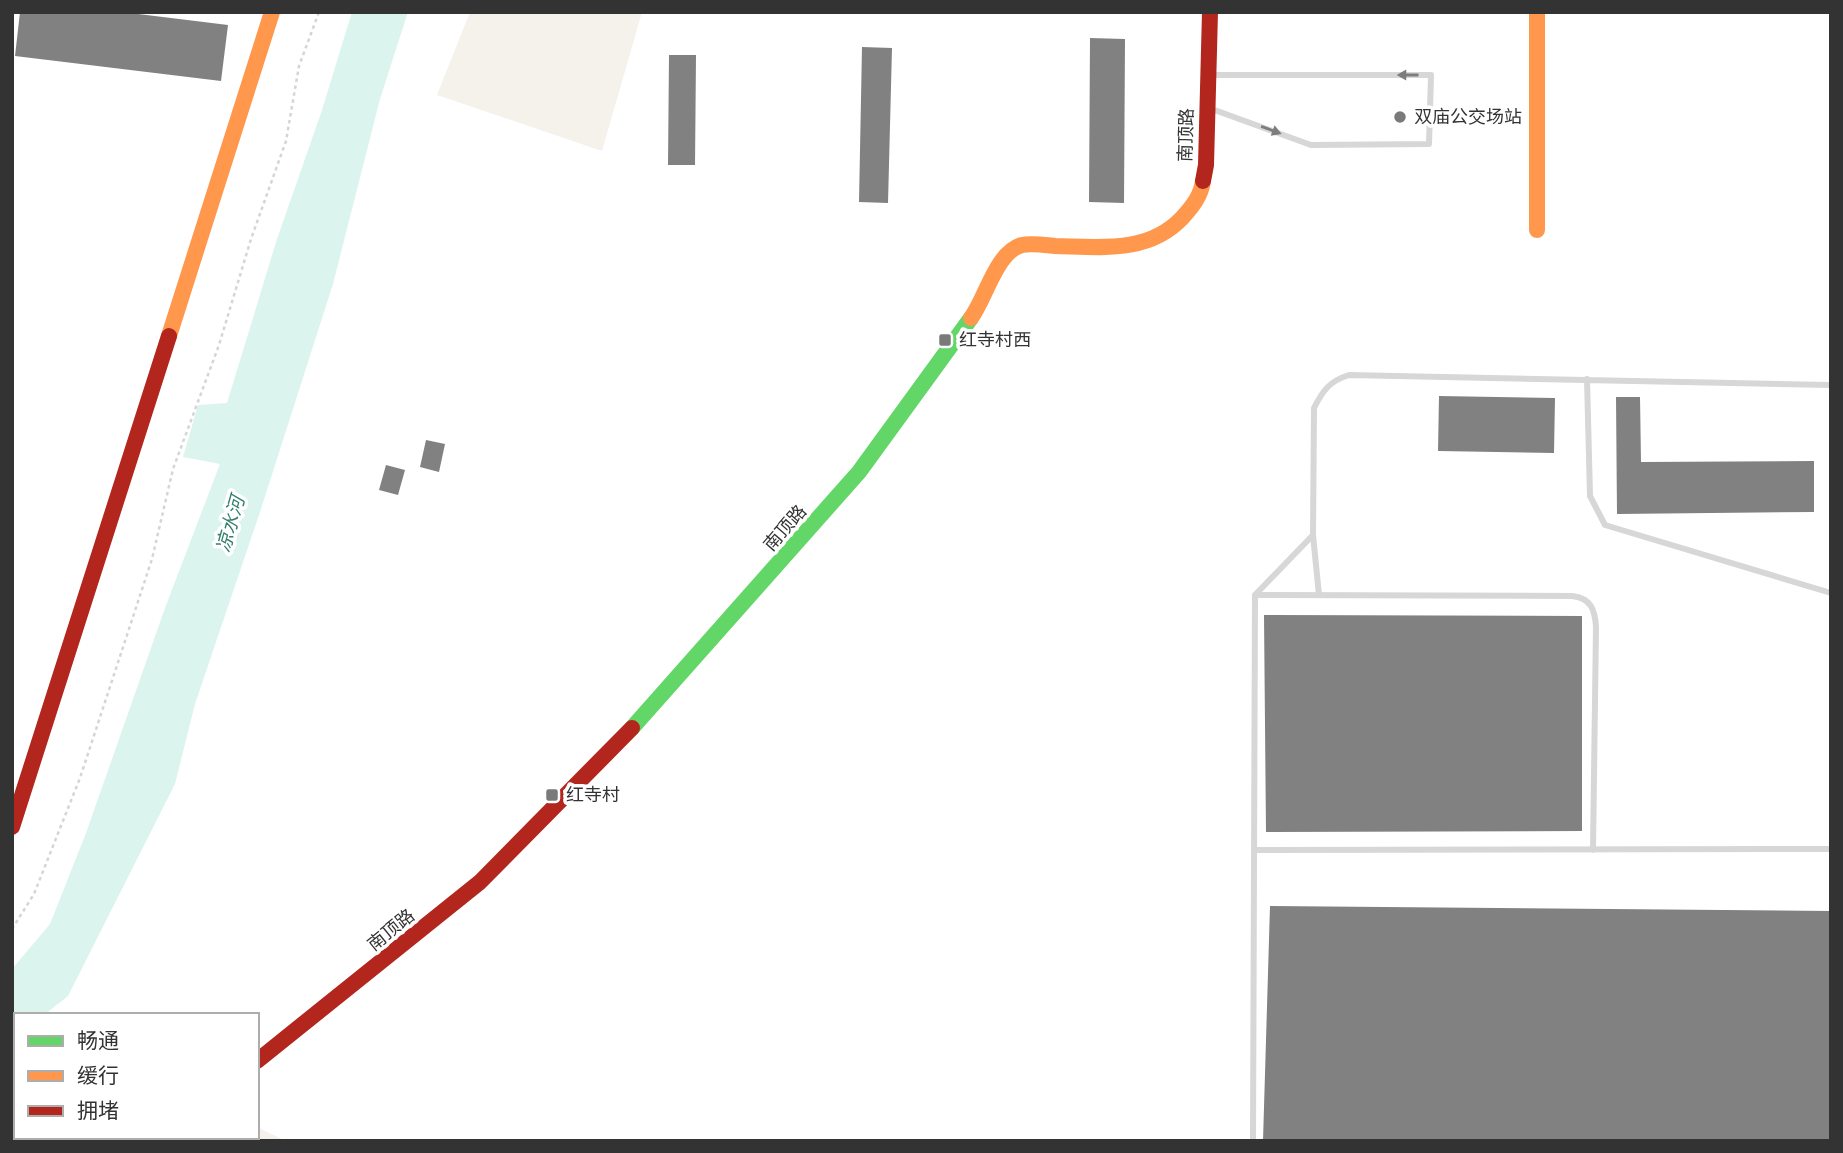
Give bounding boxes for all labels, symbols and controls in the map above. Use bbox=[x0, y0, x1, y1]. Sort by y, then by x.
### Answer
one-way arrow bbox=[1396, 69, 1418, 81]
place label: 双庙公交场站 bbox=[1414, 104, 1522, 129]
street label: 南顶路 bbox=[1172, 108, 1199, 162]
marker: 双庙公交场站 bbox=[1392, 109, 1408, 125]
one-way arrow bbox=[1261, 125, 1282, 136]
place label: 红寺村西 bbox=[959, 327, 1031, 352]
marker: 红寺村西 bbox=[937, 332, 953, 348]
water label: 凉水河 bbox=[210, 489, 252, 555]
street label: 南顶路 bbox=[757, 499, 812, 556]
place label: 红寺村 bbox=[566, 782, 620, 807]
marker: 红寺村 bbox=[544, 787, 560, 803]
street label: 南顶路 bbox=[362, 903, 420, 956]
legend bbox=[14, 1013, 259, 1139]
text: 畅通 bbox=[77, 1026, 119, 1055]
text: 缓行 bbox=[77, 1061, 119, 1090]
text: 拥堵 bbox=[77, 1096, 119, 1125]

